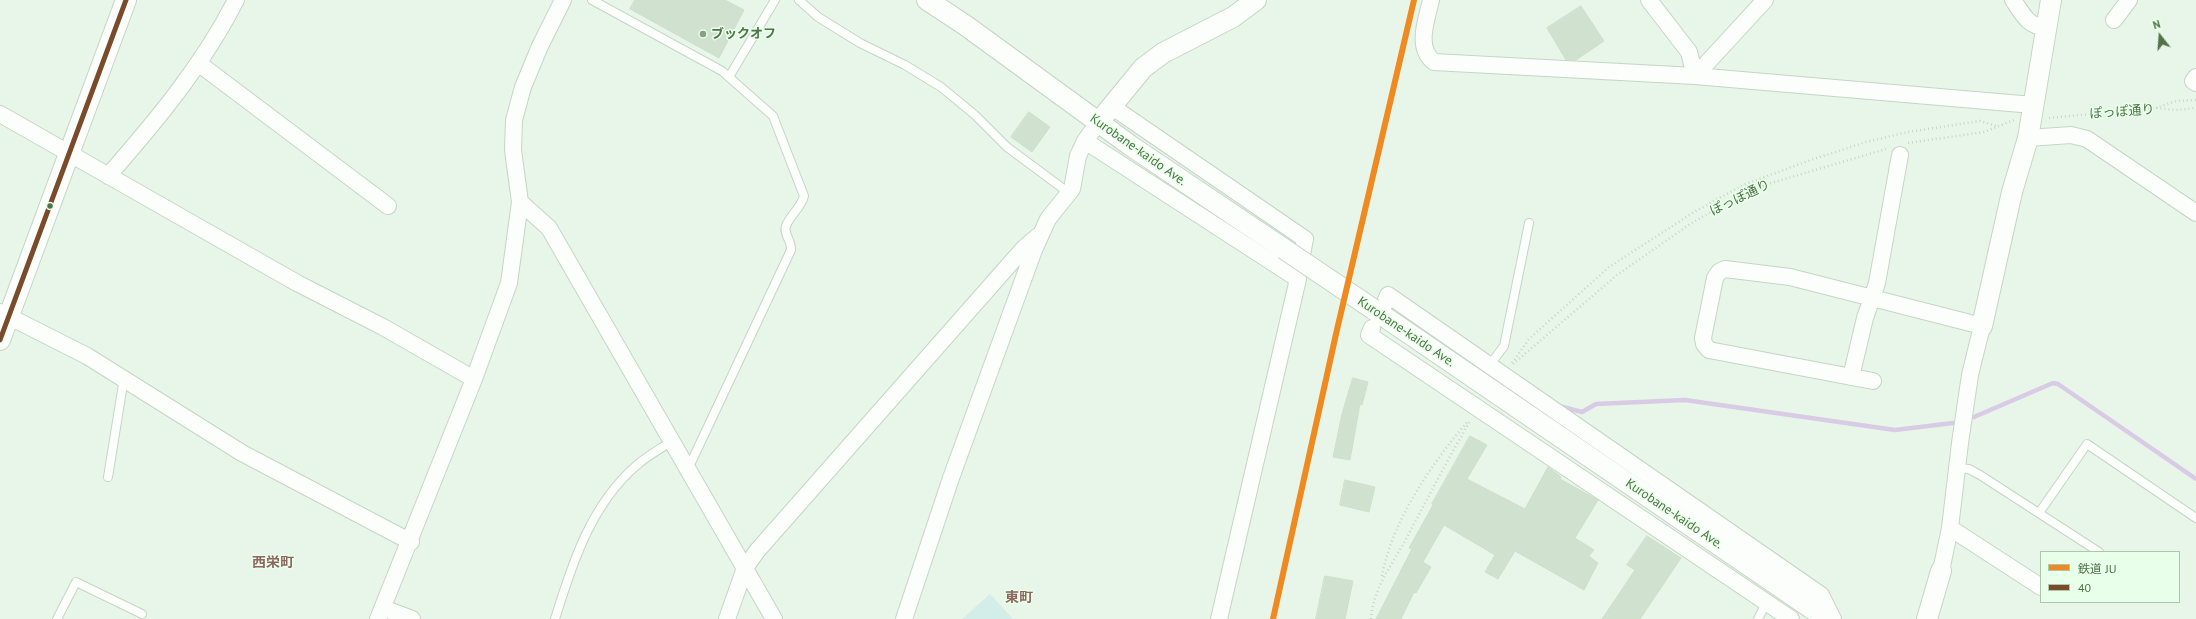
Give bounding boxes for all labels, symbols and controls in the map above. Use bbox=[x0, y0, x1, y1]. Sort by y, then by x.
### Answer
north arrow bbox=[2140, 16, 2180, 56]
text: N bbox=[2151, 17, 2162, 32]
place label: ブックオフ bbox=[711, 26, 776, 42]
marker: ブックオフ bbox=[698, 29, 708, 39]
street label: ぽっぽ通り bbox=[2089, 102, 2155, 122]
street label: Kurobane-kaido Ave. bbox=[1087, 111, 1189, 189]
street label: ぽっぽ通り bbox=[1707, 177, 1773, 219]
unlabelled marker bbox=[45, 201, 55, 211]
street label: Kurobane-kaido Ave. bbox=[1354, 294, 1458, 370]
street label: Kurobane-kaido Ave. bbox=[1622, 476, 1726, 552]
legend bbox=[2040, 551, 2180, 603]
district label: 西栄町 bbox=[252, 555, 294, 571]
text: 鉄道 JU bbox=[2078, 561, 2117, 576]
text: 40 bbox=[2078, 580, 2091, 595]
district label: 東町 bbox=[1005, 590, 1033, 606]

